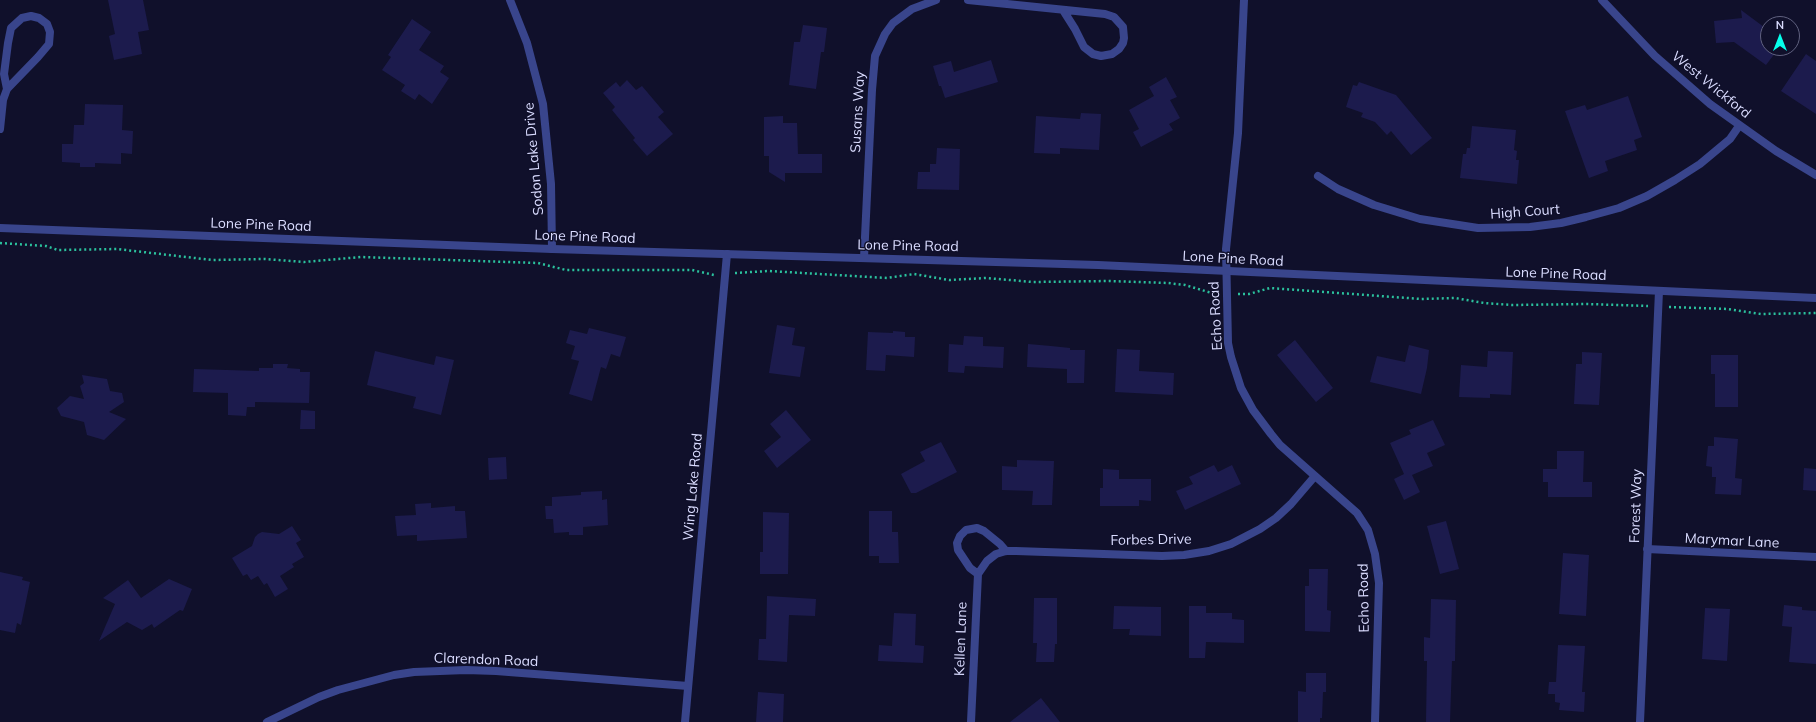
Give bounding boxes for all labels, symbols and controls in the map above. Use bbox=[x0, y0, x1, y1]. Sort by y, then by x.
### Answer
north arrow bbox=[1760, 16, 1800, 56]
text: N bbox=[1776, 18, 1784, 32]
street label: West Wickford bbox=[1668, 48, 1754, 122]
street label: Susans Way bbox=[847, 71, 869, 153]
street label: Sodon Lake Drive bbox=[521, 102, 547, 216]
street label: High Court bbox=[1490, 201, 1560, 223]
street label: Lone Pine Road bbox=[210, 215, 312, 235]
street label: Lone Pine Road bbox=[534, 227, 636, 247]
street label: Lone Pine Road bbox=[857, 237, 959, 255]
street label: Lone Pine Road bbox=[1182, 248, 1284, 270]
street label: Lone Pine Road bbox=[1505, 264, 1607, 284]
street label: Echo Road bbox=[1206, 281, 1226, 351]
street label: Wing Lake Road bbox=[680, 433, 706, 541]
street label: Forest Way bbox=[1626, 469, 1646, 543]
street label: Marymar Lane bbox=[1684, 530, 1780, 552]
street label: Forbes Drive bbox=[1110, 531, 1192, 549]
street label: Echo Road bbox=[1355, 563, 1373, 633]
street label: Kellen Lane bbox=[951, 602, 971, 676]
street label: Clarendon Road bbox=[433, 650, 539, 670]

